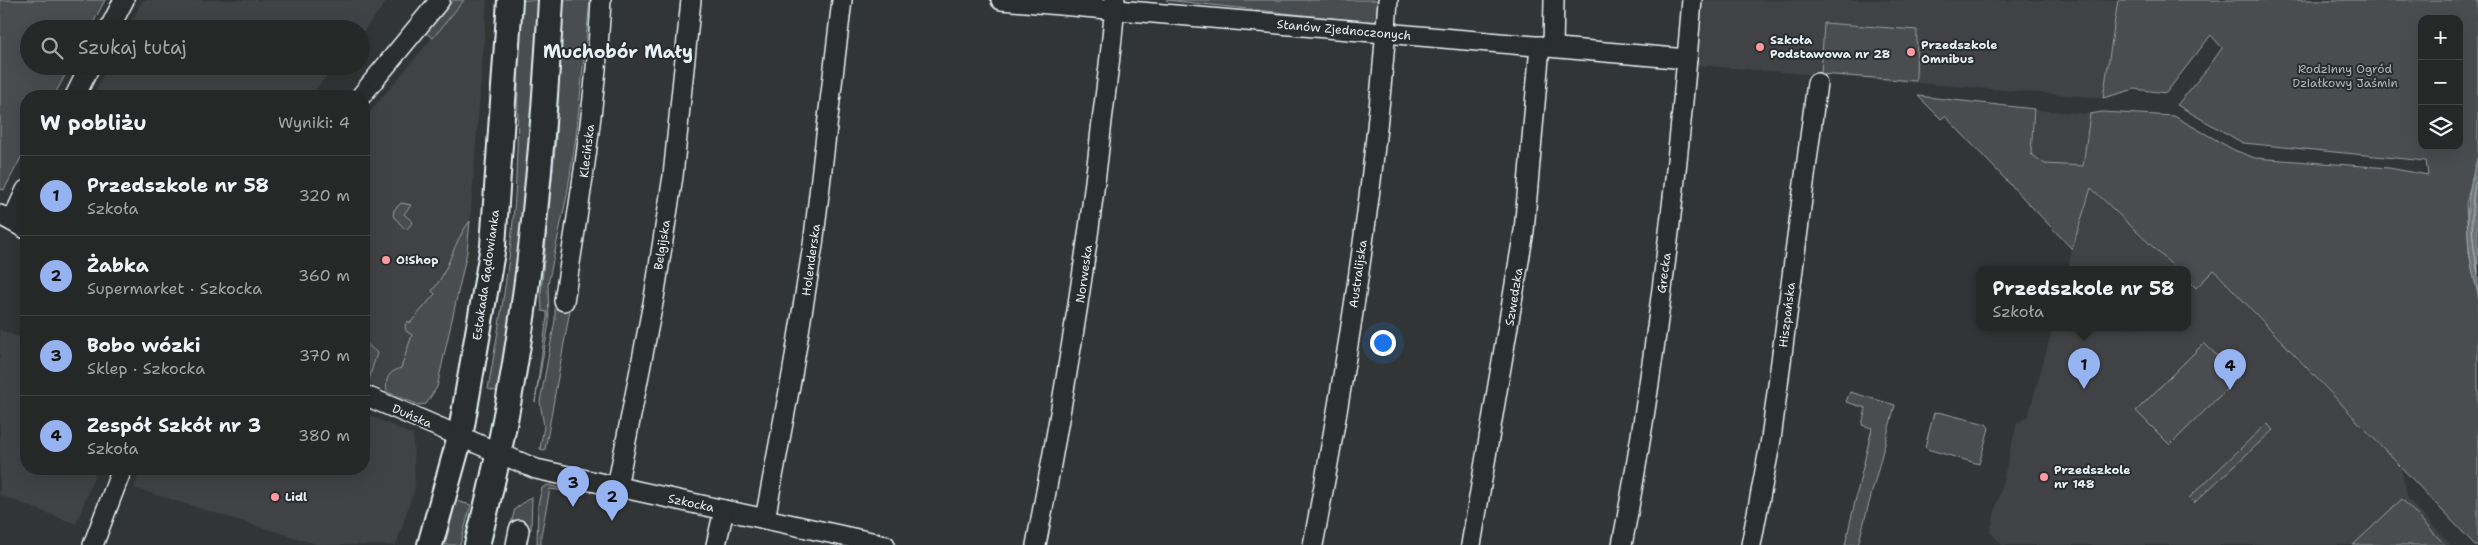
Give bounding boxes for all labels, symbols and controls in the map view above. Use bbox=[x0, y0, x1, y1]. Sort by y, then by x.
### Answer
map controls bbox=[2418, 15, 2463, 150]
button: + bbox=[2418, 15, 2463, 60]
street label: Stanów Zjednoczonych bbox=[1276, 16, 1412, 44]
search box bbox=[20, 20, 370, 75]
place label: Szkoła Podstawowa nr 28 bbox=[1770, 32, 1890, 62]
icon: search bbox=[38, 34, 66, 62]
text: Szukaj tutaj bbox=[78, 35, 187, 60]
place label: Przedszkole Omnibus bbox=[1921, 37, 1997, 67]
district label: Muchobór Mały bbox=[543, 40, 693, 64]
marker: Szkoła Podstawowa nr 28 bbox=[1754, 41, 1766, 53]
marker: Przedszkole Omnibus bbox=[1905, 46, 1917, 58]
button: − bbox=[2418, 60, 2463, 105]
park label: Rodzinny Ogród Działkowy Jaśmin bbox=[2292, 61, 2398, 91]
button: layers bbox=[2418, 105, 2463, 150]
text: W pobliżu bbox=[40, 109, 147, 137]
text: Wyniki: 4 bbox=[278, 112, 350, 133]
street label: Klecińska bbox=[576, 123, 598, 179]
text: Przedszkole nr 58 bbox=[87, 173, 269, 198]
text: 1 bbox=[52, 185, 60, 206]
text: 320 m bbox=[299, 185, 350, 206]
text: Szkoła bbox=[87, 198, 138, 219]
street label: Estakada Gądowianka bbox=[469, 208, 503, 341]
street label: Belgijska bbox=[650, 218, 674, 271]
street label: Holenderska bbox=[798, 223, 824, 297]
street label: Australijska bbox=[1345, 239, 1371, 309]
street label: Norweska bbox=[1072, 243, 1096, 304]
street label: Grecka bbox=[1653, 251, 1675, 294]
place label: O!Shop bbox=[396, 252, 438, 268]
text: Żabka bbox=[87, 253, 149, 278]
marker: O!Shop bbox=[380, 254, 392, 266]
text: 2 bbox=[50, 265, 62, 286]
text: 360 m bbox=[298, 265, 350, 286]
street label: Szwedzka bbox=[1502, 266, 1527, 327]
popup bbox=[1976, 266, 2191, 331]
text: Przedszkole nr 58 bbox=[1993, 276, 2174, 301]
text: Supermarket · Szkocka bbox=[87, 278, 262, 299]
street label: Hiszpańska bbox=[1775, 281, 1799, 349]
text: Szkoła bbox=[1993, 301, 2044, 322]
your location bbox=[1370, 330, 1396, 356]
text: Bobo wózki bbox=[87, 333, 201, 358]
text: 3 bbox=[50, 345, 62, 366]
text: 370 m bbox=[299, 345, 350, 366]
pin: 1 bbox=[2068, 348, 2100, 389]
pin: 4 bbox=[2214, 349, 2246, 390]
text: Sklep · Szkocka bbox=[87, 358, 205, 379]
street label: Duńska bbox=[390, 400, 435, 432]
text: Zespół Szkół nr 3 bbox=[87, 413, 261, 438]
text: 4 bbox=[50, 425, 62, 446]
text: 380 m bbox=[298, 425, 350, 446]
text: Szkoła bbox=[87, 438, 138, 459]
place label: Przedszkole nr 148 bbox=[2054, 462, 2130, 492]
pin: 3 bbox=[557, 466, 589, 507]
marker: Przedszkole nr 148 bbox=[2038, 471, 2050, 483]
pin: 2 bbox=[596, 480, 628, 521]
place label: Lidl bbox=[285, 489, 307, 505]
street label: Szkocka bbox=[666, 490, 716, 516]
marker: Lidl bbox=[269, 491, 281, 503]

